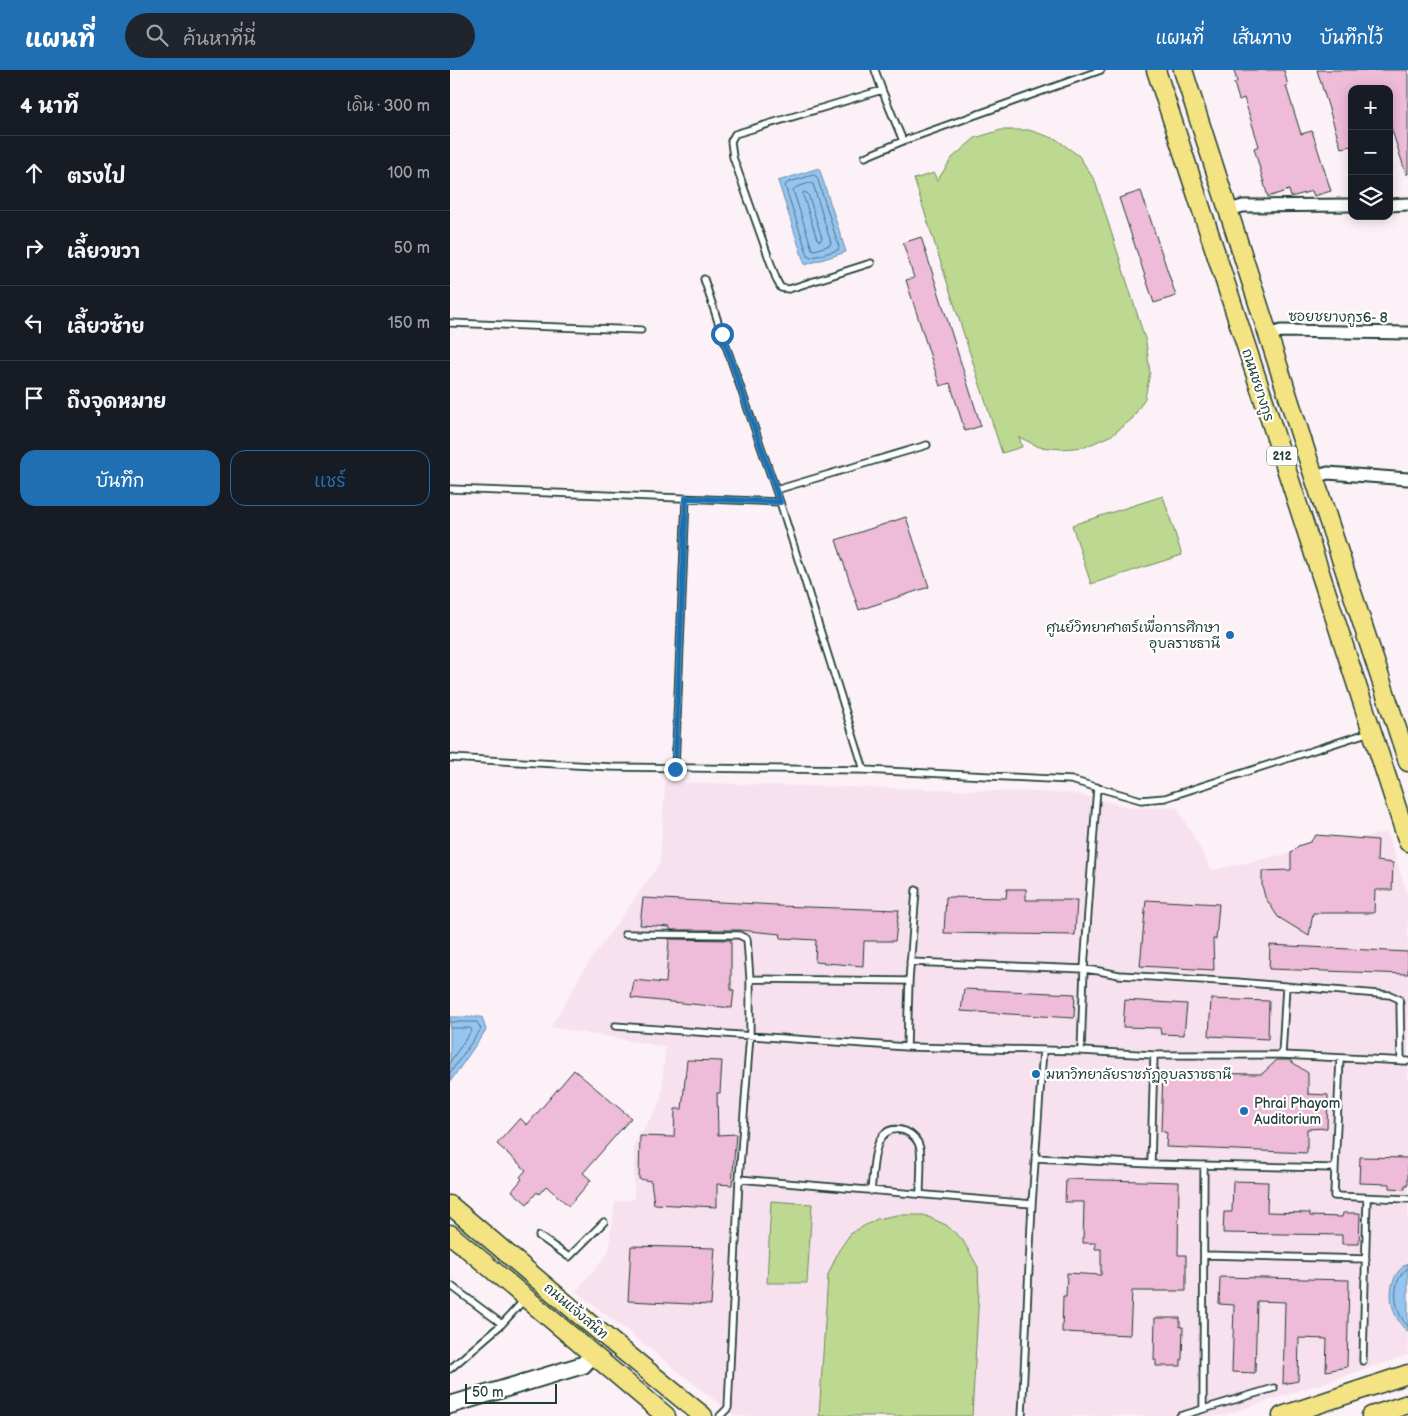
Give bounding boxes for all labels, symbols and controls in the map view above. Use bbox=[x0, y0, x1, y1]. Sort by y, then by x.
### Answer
search box bbox=[125, 13, 475, 58]
icon: search bbox=[143, 21, 171, 49]
text: แผนที่ bbox=[25, 25, 95, 54]
text: ค้นหาที่นี่ bbox=[183, 28, 256, 51]
text: แผนที่ bbox=[1156, 28, 1204, 49]
text: เส้นทาง bbox=[1232, 28, 1292, 49]
text: บันทึกไว้ bbox=[1320, 28, 1383, 49]
map controls bbox=[1348, 85, 1393, 220]
button: + bbox=[1348, 85, 1393, 130]
text: 4 นาที bbox=[20, 94, 79, 119]
text: เดิน · 300 m bbox=[347, 97, 430, 116]
button: − bbox=[1348, 130, 1393, 175]
icon: ahead bbox=[20, 159, 48, 187]
text: 100 m bbox=[387, 164, 430, 183]
text: ตรงไป bbox=[67, 166, 125, 189]
button: layers bbox=[1348, 175, 1393, 220]
icon: right bbox=[20, 234, 48, 262]
text: 50 m bbox=[394, 239, 430, 258]
text: เลี้ยวขวา bbox=[67, 241, 140, 264]
street label: ซอยชยางกูร6- 8 bbox=[1288, 308, 1388, 327]
icon: left bbox=[20, 309, 48, 337]
text: 150 m bbox=[388, 314, 430, 333]
text: เลี้ยวซ้าย bbox=[67, 316, 144, 339]
route start bbox=[711, 323, 734, 346]
street label: ถนนชยางกูร bbox=[1237, 346, 1278, 424]
icon: arrive bbox=[20, 384, 48, 412]
text: ถึงจุดหมาย bbox=[67, 391, 166, 414]
road number: 212 bbox=[1267, 446, 1297, 466]
button: บันทึก bbox=[20, 450, 220, 506]
button: แชร์ bbox=[230, 450, 430, 506]
place label: ศูนย์วิทยาศาตร์เพื่อการศึกษา อุบลราชธานี bbox=[1046, 614, 1221, 653]
marker: ศูนย์วิทยาศาตร์เพื่อการศึกษา อุบลราชธานี bbox=[1224, 629, 1236, 641]
route end bbox=[664, 758, 687, 781]
place label: มหาวิทยาลัยราชภัฏอุบลราชธานี bbox=[1046, 1066, 1232, 1084]
marker: มหาวิทยาลัยราชภัฏอุบลราชธานี bbox=[1030, 1068, 1042, 1080]
place label: Phrai Phayom Auditorium bbox=[1254, 1095, 1340, 1128]
marker: Phrai Phayom Auditorium bbox=[1238, 1105, 1250, 1117]
street label: ถนนแจ้งสนิท bbox=[540, 1279, 612, 1343]
scale bar bbox=[465, 1381, 558, 1404]
text: 50 m bbox=[472, 1384, 504, 1401]

